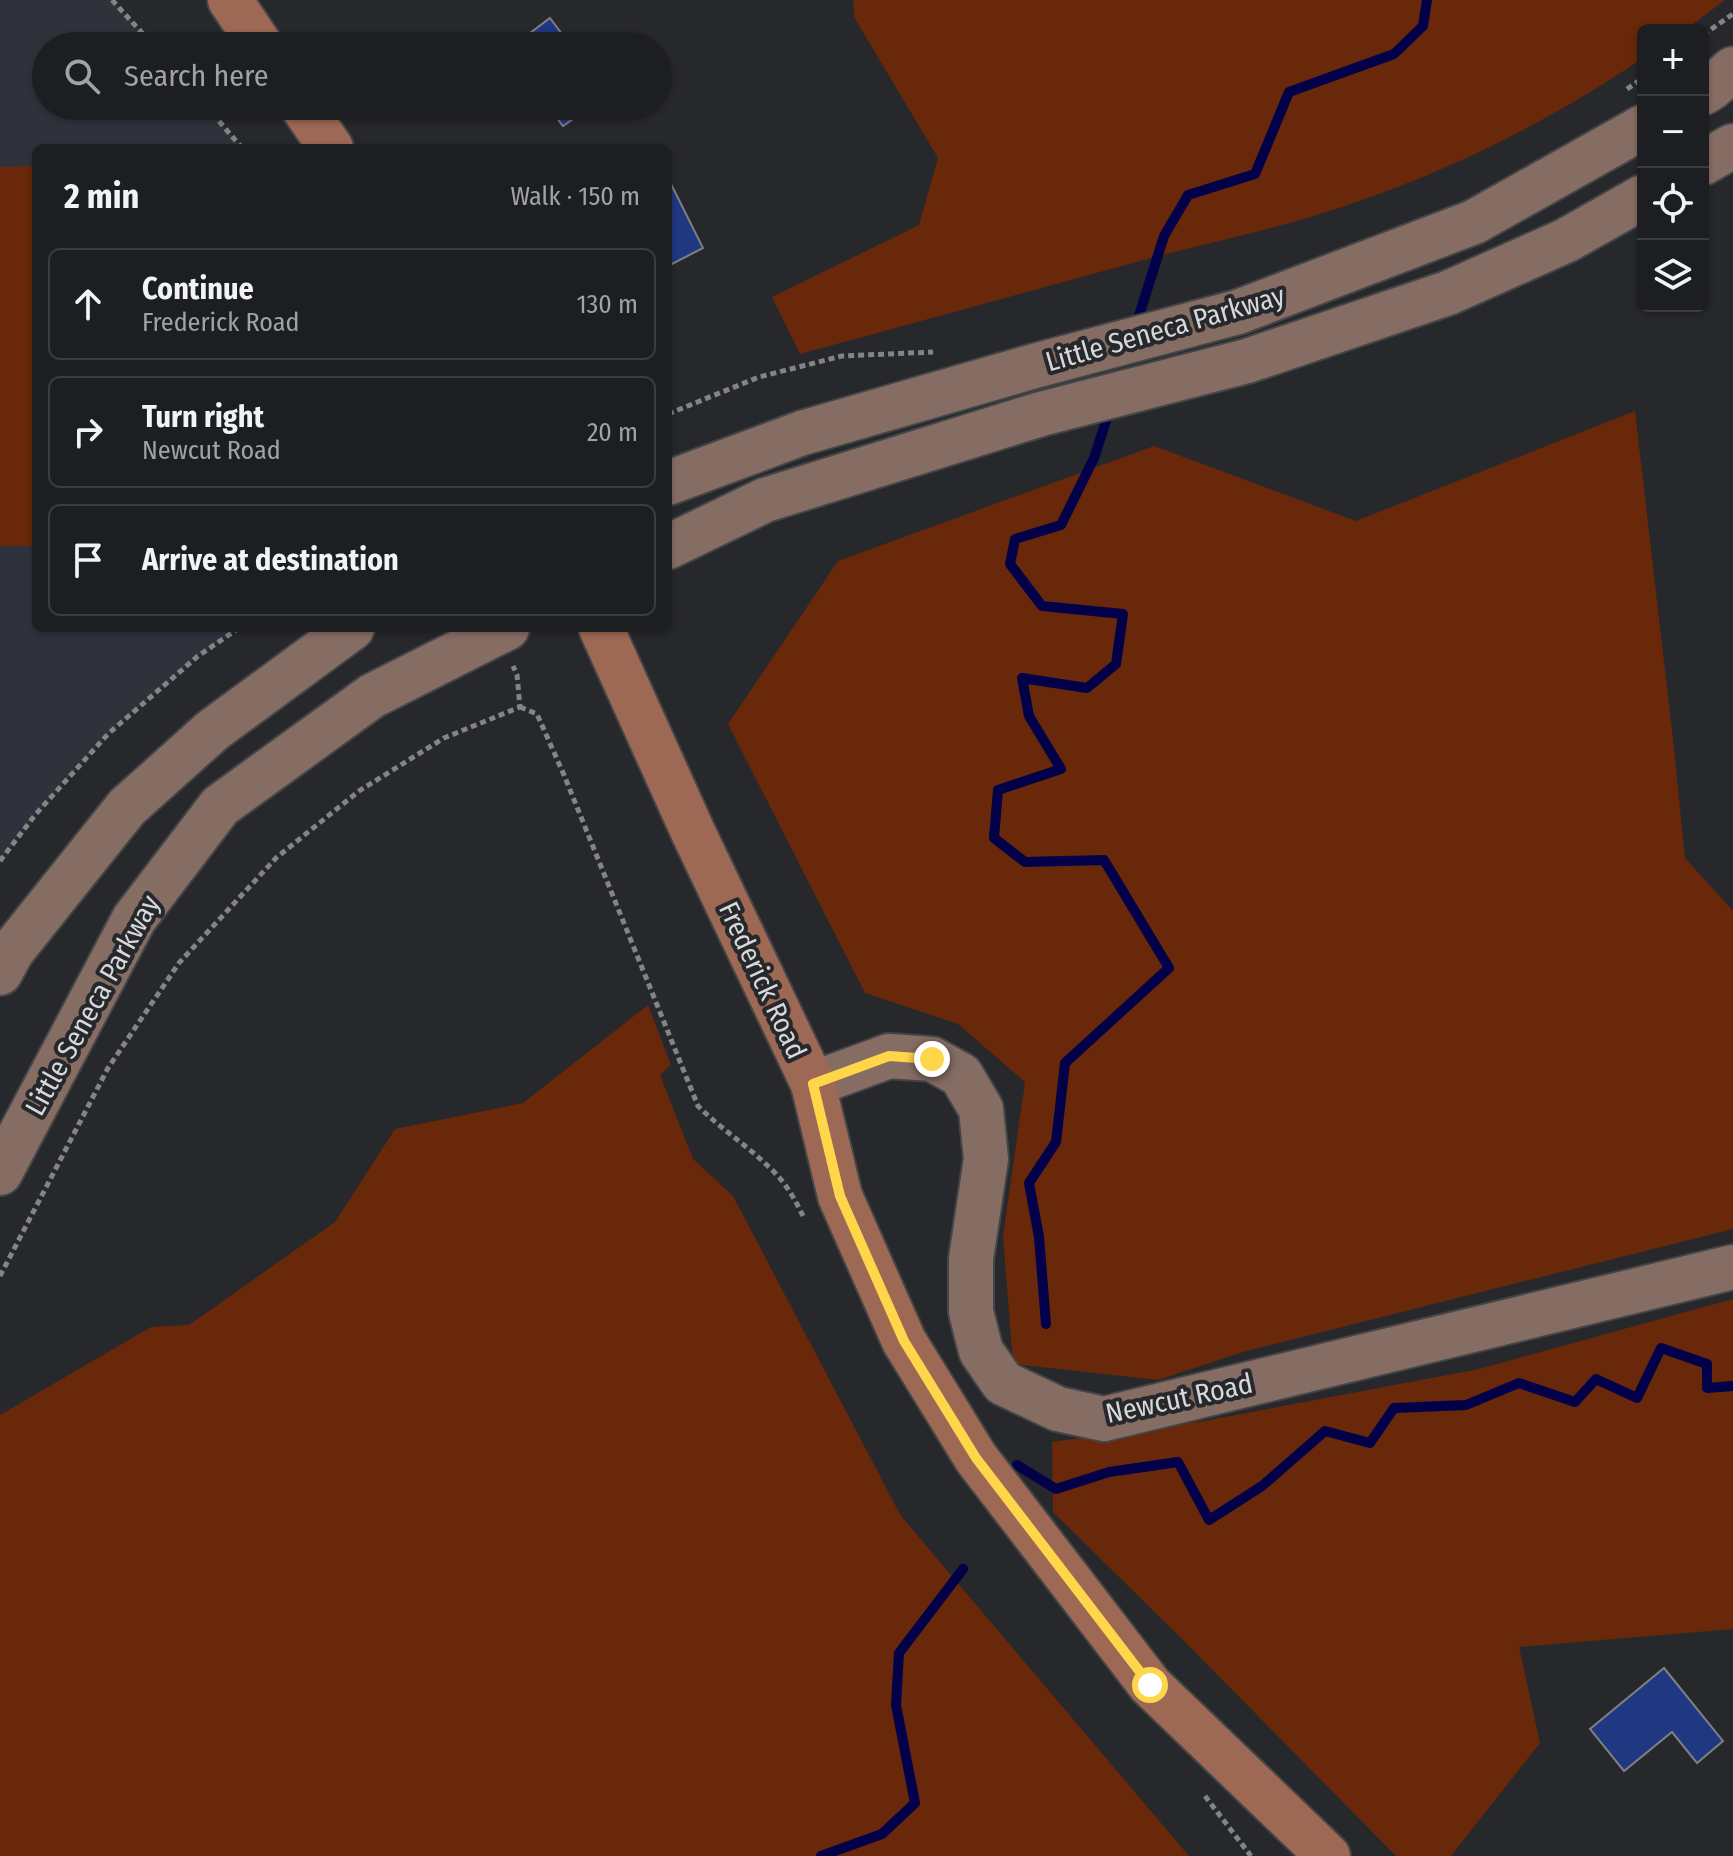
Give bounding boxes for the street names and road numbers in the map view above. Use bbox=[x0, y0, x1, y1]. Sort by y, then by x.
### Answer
street label: Little Seneca Parkway bbox=[1042, 278, 1289, 378]
street label: Little Seneca Parkway bbox=[18, 889, 167, 1121]
street label: Frederick Road bbox=[712, 896, 813, 1064]
street label: Newcut Road bbox=[1103, 1367, 1256, 1430]

